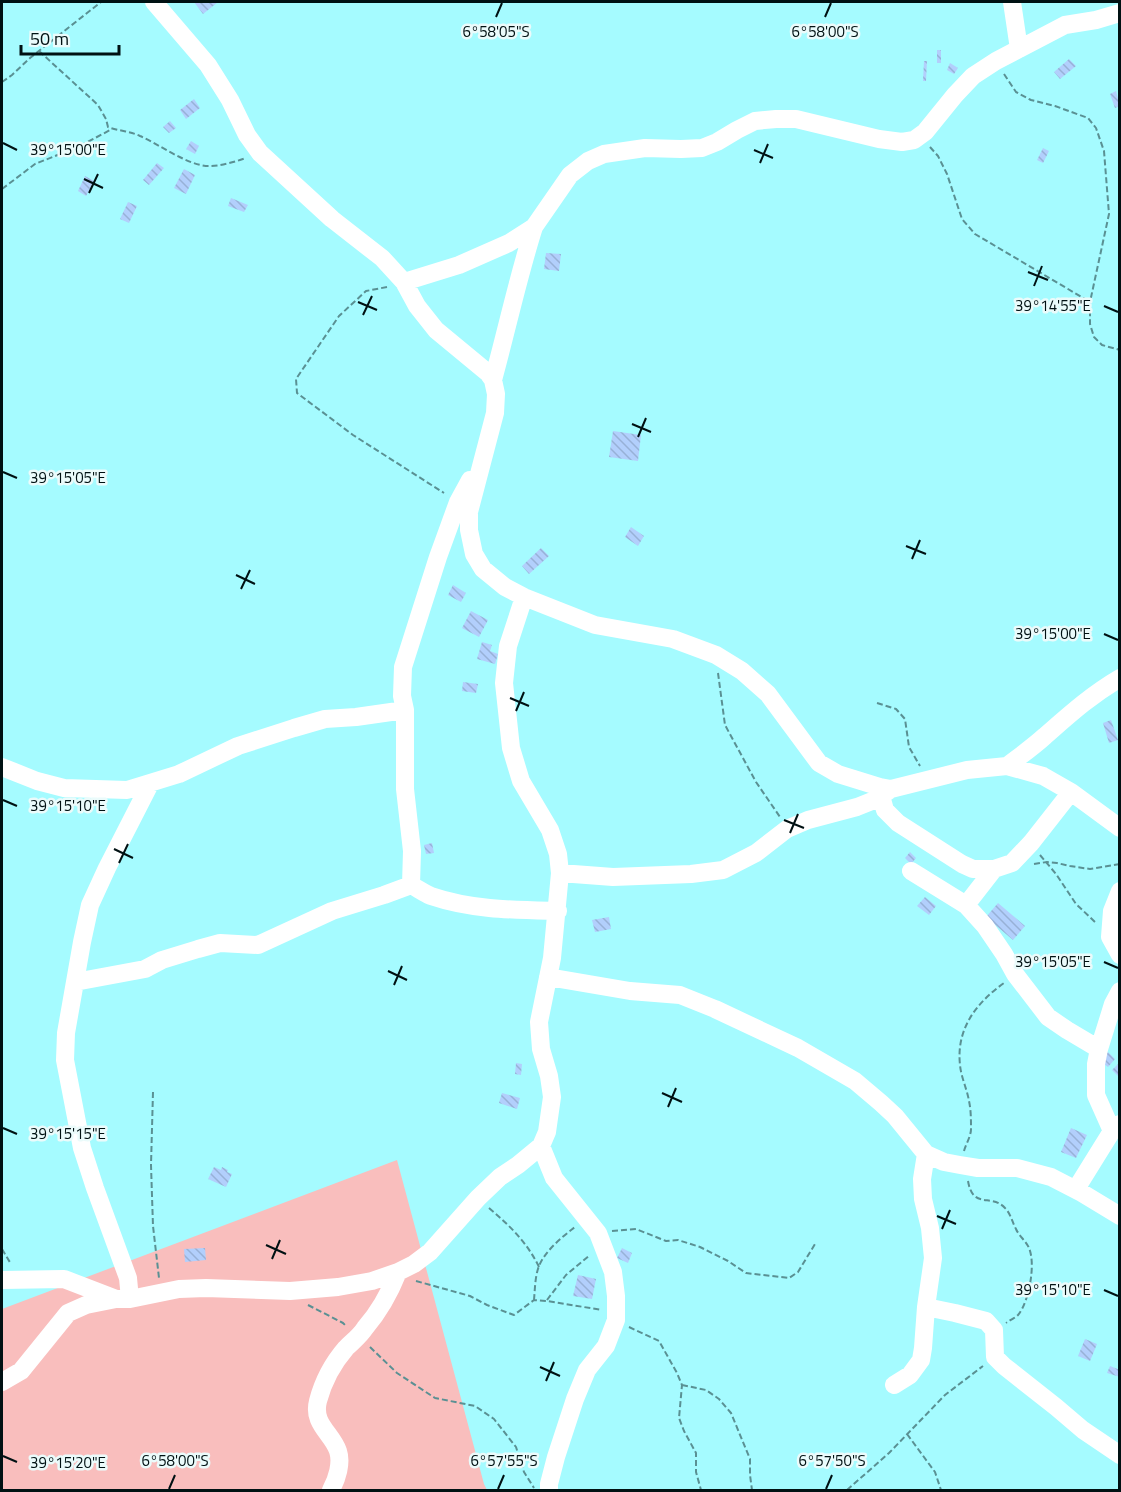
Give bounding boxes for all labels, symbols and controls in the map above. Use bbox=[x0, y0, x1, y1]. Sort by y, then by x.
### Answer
scale bar bbox=[21, 18, 118, 56]
text: 6°58'05"S bbox=[462, 20, 530, 43]
text: 6°58'00"S bbox=[791, 20, 859, 43]
text: 50 m bbox=[30, 25, 69, 52]
text: 39°15'00"E bbox=[30, 138, 106, 161]
text: 39°14'55"E bbox=[1015, 294, 1091, 317]
text: 39°15'05"E bbox=[30, 466, 106, 489]
text: 39°15'00"E bbox=[1015, 622, 1091, 645]
text: 39°15'10"E bbox=[30, 794, 106, 817]
text: 39°15'05"E bbox=[1015, 950, 1091, 973]
text: 39°15'15"E bbox=[30, 1122, 106, 1145]
text: 39°15'10"E bbox=[1015, 1278, 1091, 1301]
text: 6°58'00"S bbox=[141, 1449, 209, 1472]
text: 6°57'55"S bbox=[470, 1449, 538, 1472]
text: 6°57'50"S bbox=[798, 1449, 866, 1472]
text: 39°15'20"E bbox=[30, 1451, 106, 1474]

